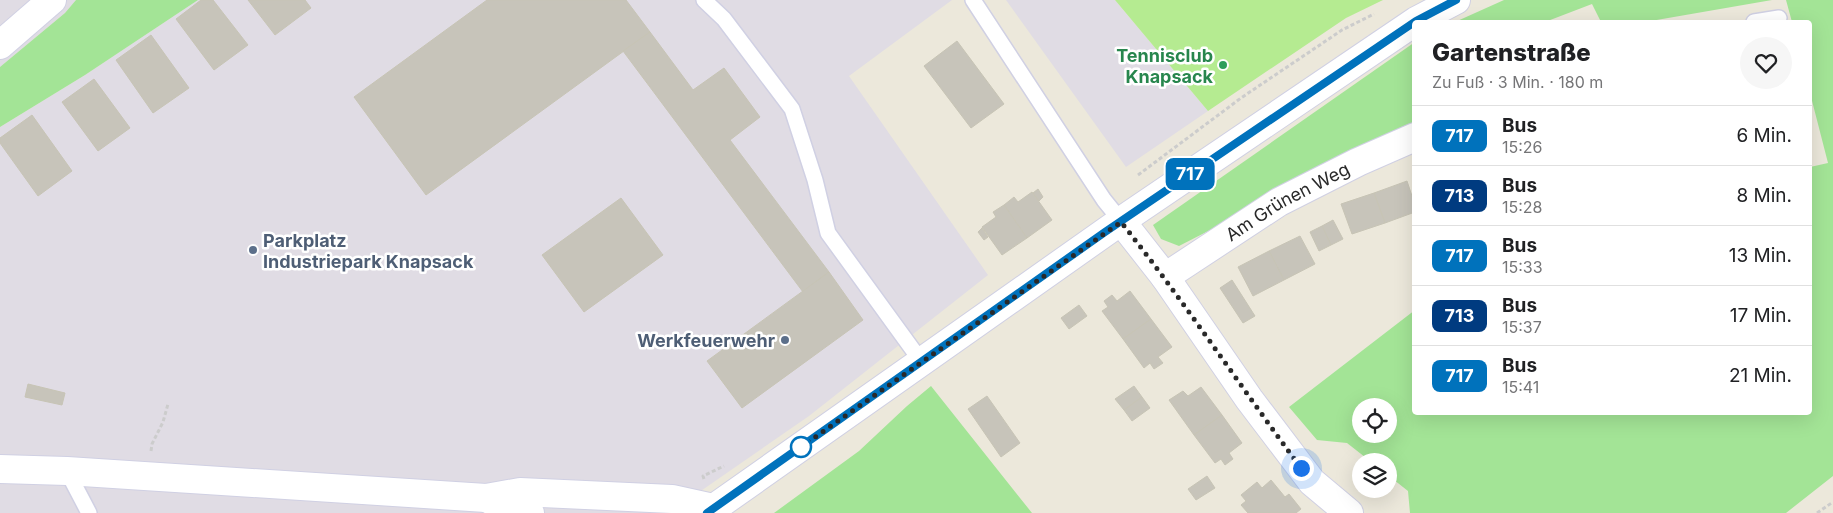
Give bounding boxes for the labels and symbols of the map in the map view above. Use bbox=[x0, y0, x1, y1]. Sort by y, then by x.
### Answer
place label: Tennisclub Knapsack bbox=[1116, 45, 1214, 87]
marker: Tennisclub Knapsack bbox=[1217, 59, 1229, 71]
line badge: 717 bbox=[1161, 158, 1219, 190]
street label: Am Grünen Weg bbox=[1221, 158, 1353, 245]
place label: Parkplatz Industriepark Knapsack bbox=[263, 230, 474, 272]
marker: Parkplatz Industriepark Knapsack bbox=[247, 244, 259, 256]
place label: Werkfeuerwehr bbox=[637, 330, 775, 351]
marker: Werkfeuerwehr bbox=[779, 334, 791, 346]
unlabelled marker bbox=[790, 436, 812, 458]
your location bbox=[1289, 456, 1314, 481]

